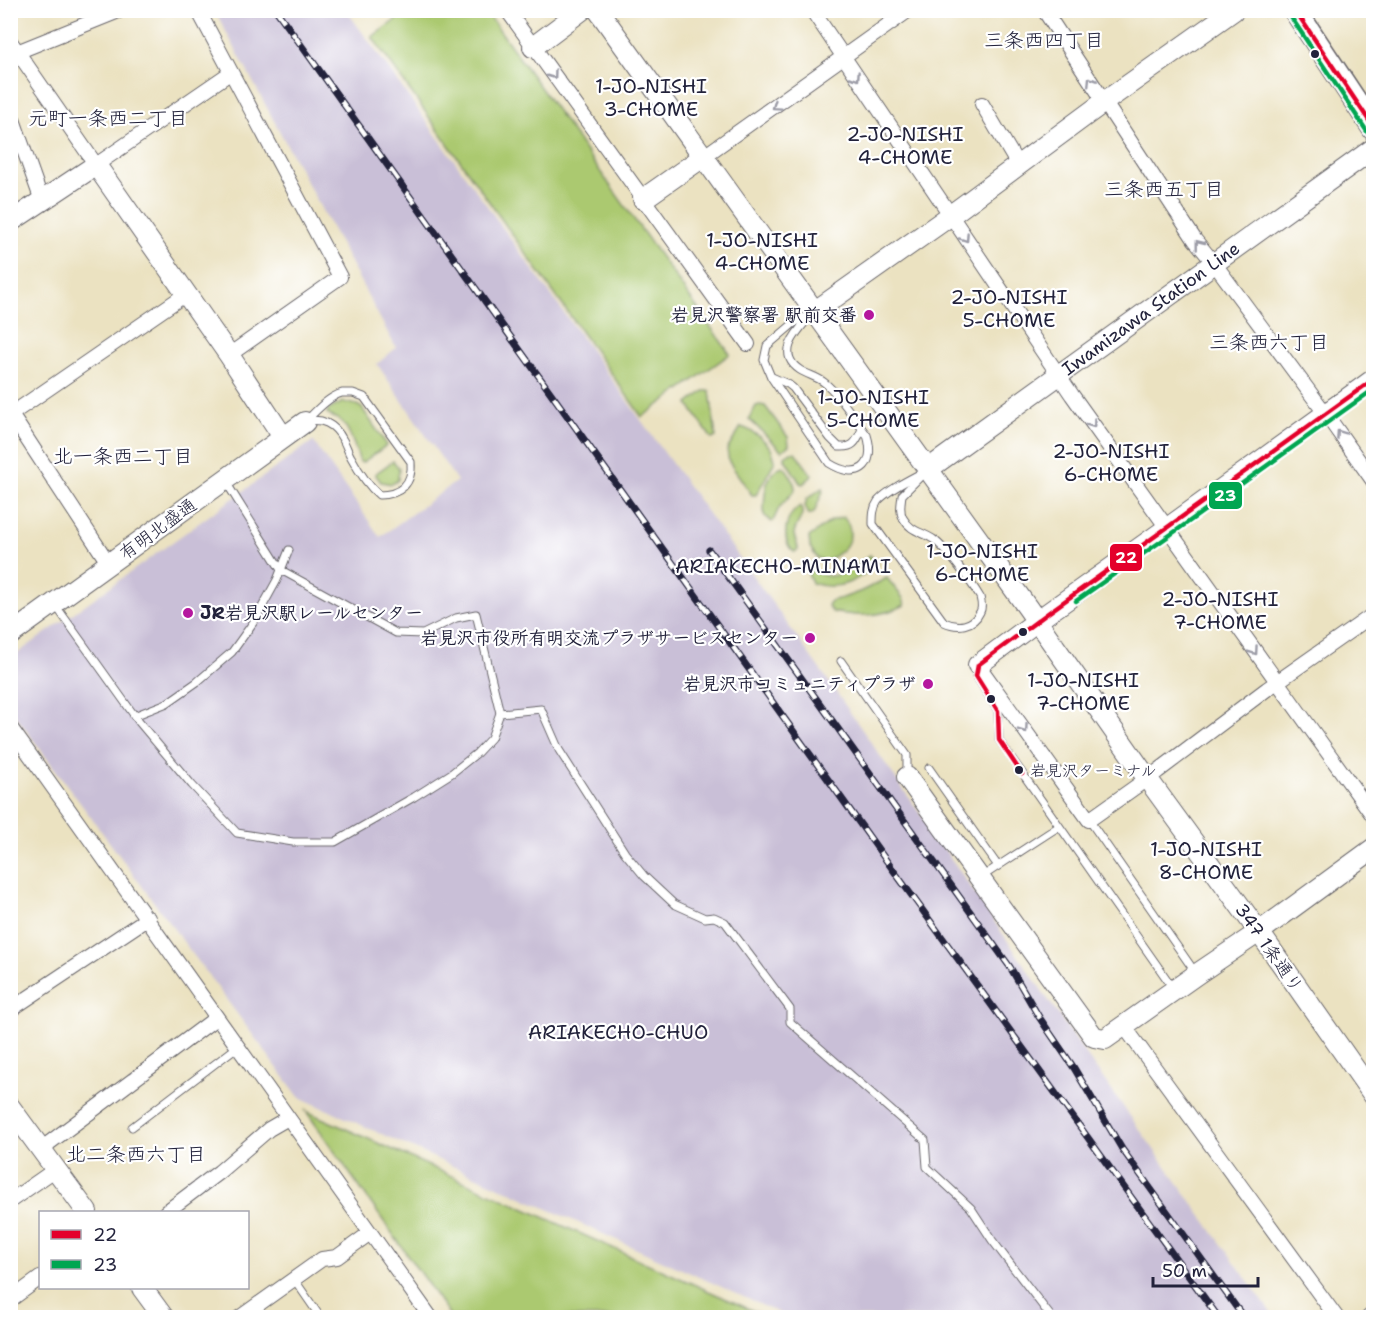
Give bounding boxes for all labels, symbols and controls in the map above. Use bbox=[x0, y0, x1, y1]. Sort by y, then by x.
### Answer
district label: 三条西四丁目 bbox=[984, 27, 1104, 53]
unlabelled marker bbox=[1309, 48, 1321, 60]
one-way arrow bbox=[546, 68, 557, 79]
one-way arrow bbox=[849, 70, 860, 81]
district label: 1-JO-NISHI 3-CHOME bbox=[595, 73, 707, 122]
one-way arrow bbox=[1087, 77, 1098, 88]
one-way arrow bbox=[771, 99, 782, 110]
district label: 元町一条西二丁目 bbox=[28, 105, 188, 131]
district label: 2-JO-NISHI 4-CHOME bbox=[847, 121, 963, 170]
district label: 三条西五丁目 bbox=[1104, 176, 1224, 202]
district label: 1-JO-NISHI 4-CHOME bbox=[706, 227, 818, 276]
one-way arrow bbox=[958, 232, 969, 243]
street label: Iwamizawa Station Line bbox=[1057, 237, 1245, 381]
one-way arrow bbox=[1195, 240, 1206, 251]
district label: 2-JO-NISHI 5-CHOME bbox=[951, 284, 1067, 333]
place label: 岩見沢警察署 駅前交番 bbox=[671, 303, 857, 327]
marker: 岩見沢警察署 駅前交番 bbox=[862, 308, 876, 322]
district label: 三条西六丁目 bbox=[1209, 329, 1329, 355]
district label: 1-JO-NISHI 5-CHOME bbox=[817, 384, 929, 433]
one-way arrow bbox=[1085, 417, 1096, 428]
one-way arrow bbox=[1336, 430, 1347, 441]
district label: 2-JO-NISHI 6-CHOME bbox=[1053, 438, 1169, 487]
district label: 北一条西二丁目 bbox=[53, 443, 193, 469]
line badge: 23 bbox=[1208, 481, 1243, 510]
text: 23 bbox=[1214, 485, 1236, 506]
street label: 有明北盛通 bbox=[115, 493, 201, 565]
district label: 1-JO-NISHI 6-CHOME bbox=[926, 538, 1038, 587]
line badge: 22 bbox=[1109, 543, 1143, 572]
text: 22 bbox=[1115, 547, 1137, 568]
district label: ARIAKECHO-MINAMI bbox=[675, 553, 891, 579]
district label: 2-JO-NISHI 7-CHOME bbox=[1162, 586, 1278, 635]
place label: JR岩見沢駅レールセンター bbox=[200, 601, 423, 625]
marker: JR岩見沢駅レールセンター bbox=[181, 606, 195, 620]
place label: 岩見沢市役所有明交流プラザサービスセンター bbox=[420, 626, 798, 650]
unlabelled marker bbox=[1017, 626, 1029, 638]
marker: 岩見沢市役所有明交流プラザサービスセンター bbox=[803, 631, 817, 645]
one-way arrow bbox=[1247, 644, 1258, 655]
district label: 1-JO-NISHI 7-CHOME bbox=[1027, 667, 1139, 716]
place label: 岩見沢市コミュニティプラザ bbox=[683, 672, 916, 696]
marker: 岩見沢市コミュニティプラザ bbox=[921, 677, 935, 691]
unlabelled marker bbox=[985, 693, 997, 705]
one-way arrow bbox=[1017, 723, 1028, 734]
place label: 岩見沢ターミナル bbox=[1030, 760, 1157, 781]
marker: 岩見沢ターミナル bbox=[1013, 764, 1025, 776]
district label: 1-JO-NISHI 8-CHOME bbox=[1150, 836, 1262, 885]
street label: 347 1条通り bbox=[1229, 899, 1309, 997]
district label: ARIAKECHO-CHUO bbox=[528, 1019, 708, 1045]
district label: 北二条西六丁目 bbox=[66, 1141, 206, 1167]
legend bbox=[39, 1211, 249, 1289]
text: 22 bbox=[93, 1223, 117, 1247]
scale bar bbox=[1153, 1250, 1258, 1288]
text: 23 bbox=[93, 1253, 117, 1277]
text: 50 m bbox=[1162, 1259, 1207, 1283]

